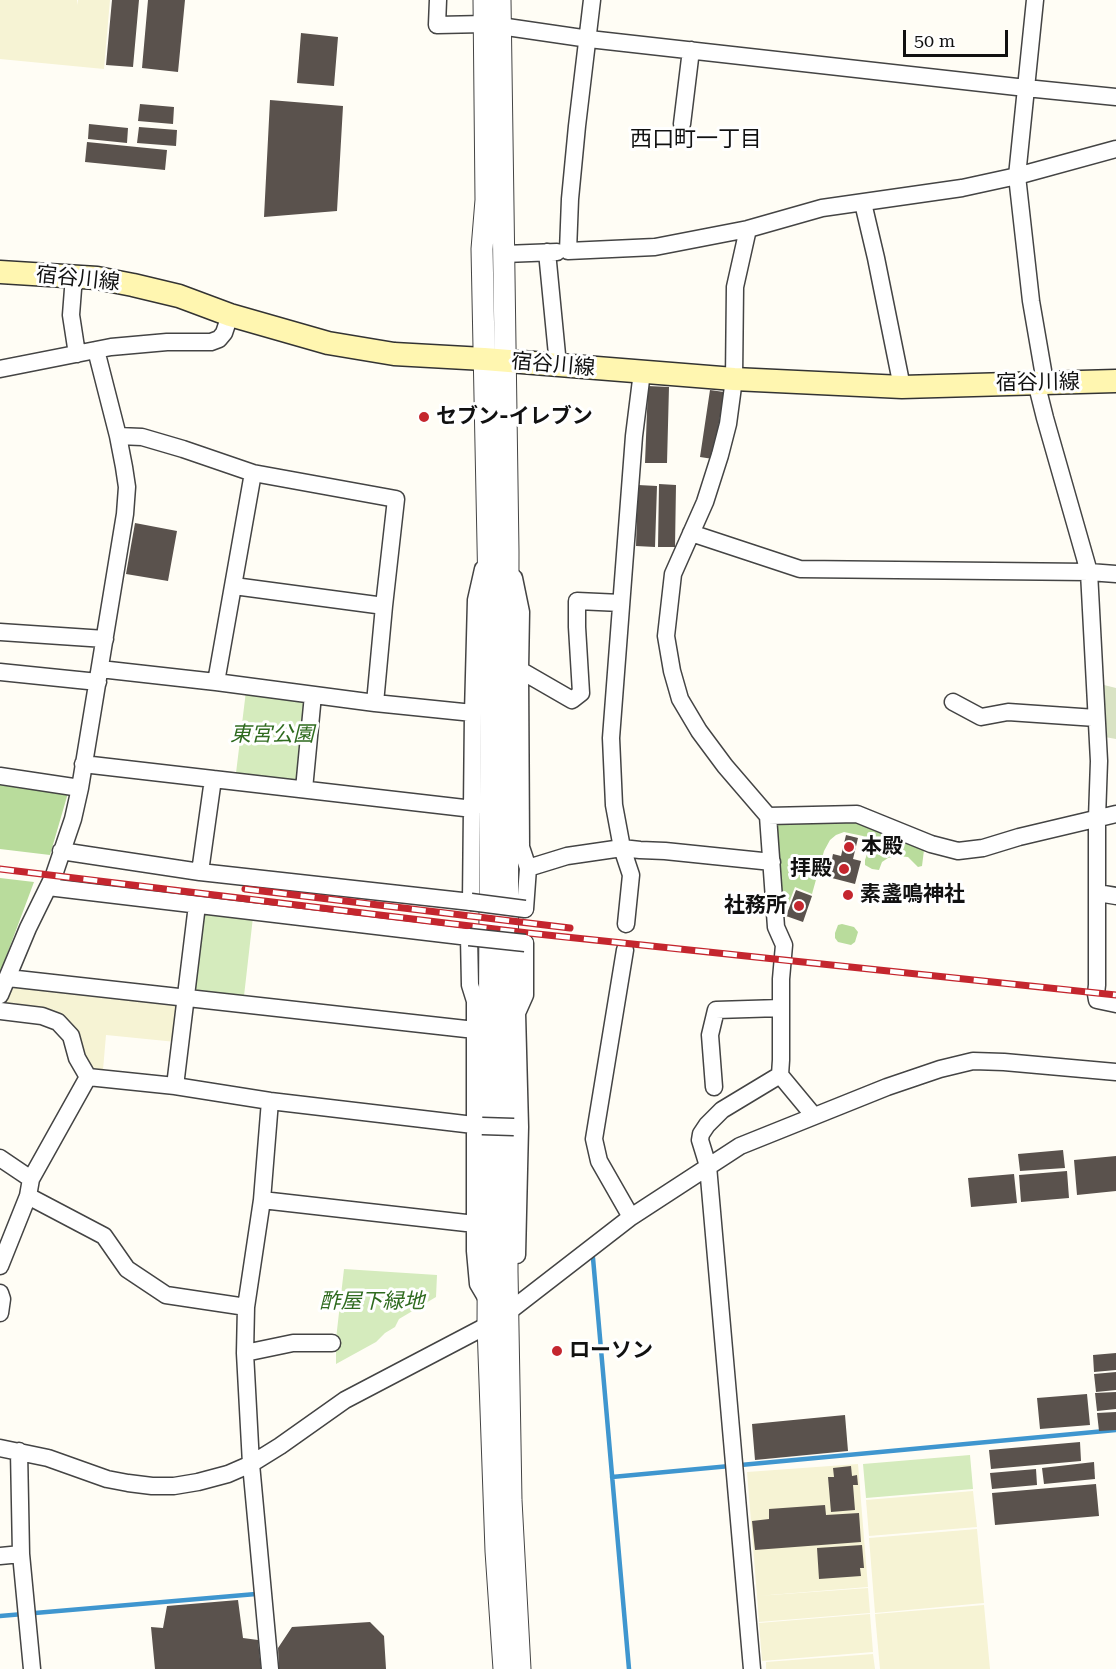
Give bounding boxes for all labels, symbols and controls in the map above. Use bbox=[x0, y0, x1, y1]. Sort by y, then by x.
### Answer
scale bar bbox=[906, 18, 1011, 56]
text: 50 m bbox=[914, 30, 955, 51]
district label: 西口町一丁目 bbox=[630, 127, 762, 153]
street label: 宿谷川線 bbox=[35, 262, 121, 296]
street label: 宿谷川線 bbox=[510, 349, 596, 381]
street label: 宿谷川線 bbox=[996, 370, 1080, 396]
place label: セブン-イレブン bbox=[436, 404, 593, 430]
marker: セブン-イレブン bbox=[417, 410, 431, 424]
park label: 東宮公園 bbox=[230, 722, 314, 748]
place label: 本殿 bbox=[861, 834, 903, 860]
marker: 本殿 bbox=[842, 840, 856, 854]
place label: 拝殿 bbox=[790, 856, 832, 882]
marker: 拝殿 bbox=[837, 862, 851, 876]
place label: 素盞鳴神社 bbox=[860, 882, 965, 908]
marker: 素盞鳴神社 bbox=[841, 888, 855, 902]
place label: 社務所 bbox=[724, 893, 787, 919]
marker: 社務所 bbox=[792, 899, 806, 913]
park label: 酢屋下緑地 bbox=[320, 1289, 424, 1315]
place label: ローソン bbox=[569, 1338, 653, 1364]
marker: ローソン bbox=[550, 1344, 564, 1358]

